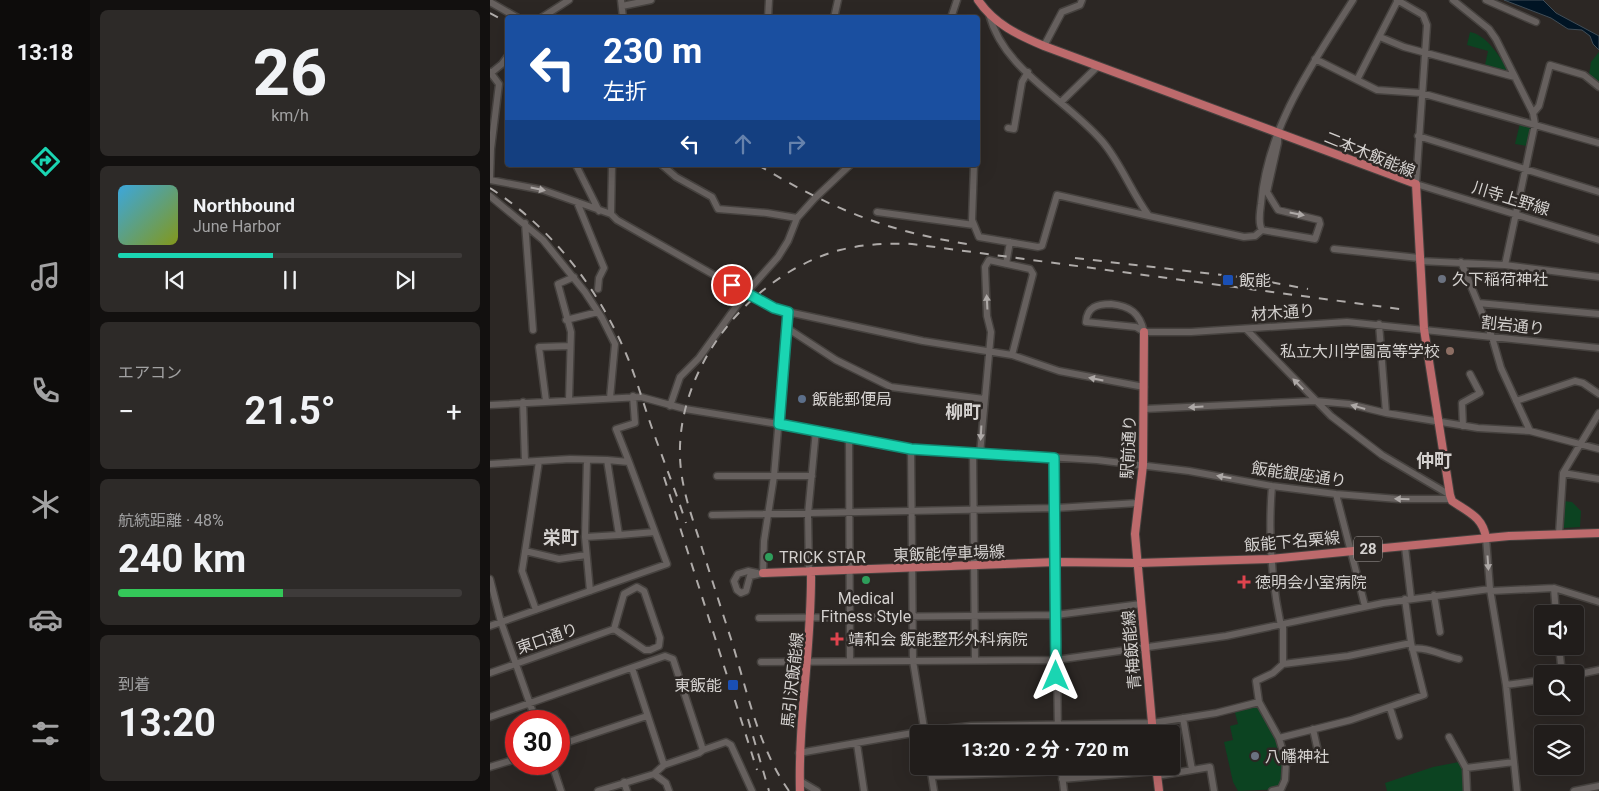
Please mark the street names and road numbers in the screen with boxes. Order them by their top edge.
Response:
street label: 二本木飯能線 [1322,128,1418,181]
street label: 川寺上野線 [1470,178,1552,219]
street label: 材木通り [1250,301,1316,324]
street label: 割岩通り [1480,313,1546,338]
street label: 駅前通り [1117,415,1140,479]
street label: 飯能銀座通り [1250,458,1348,491]
street label: 飯能下名栗線 [1243,528,1341,555]
road number: 28 [1354,536,1382,562]
street label: 東飯能停車場線 [893,542,1005,565]
street label: 青梅飯能線 [1119,609,1144,691]
street label: 東口通り [514,619,581,658]
street label: 馬引沢飯能線 [778,631,807,729]

